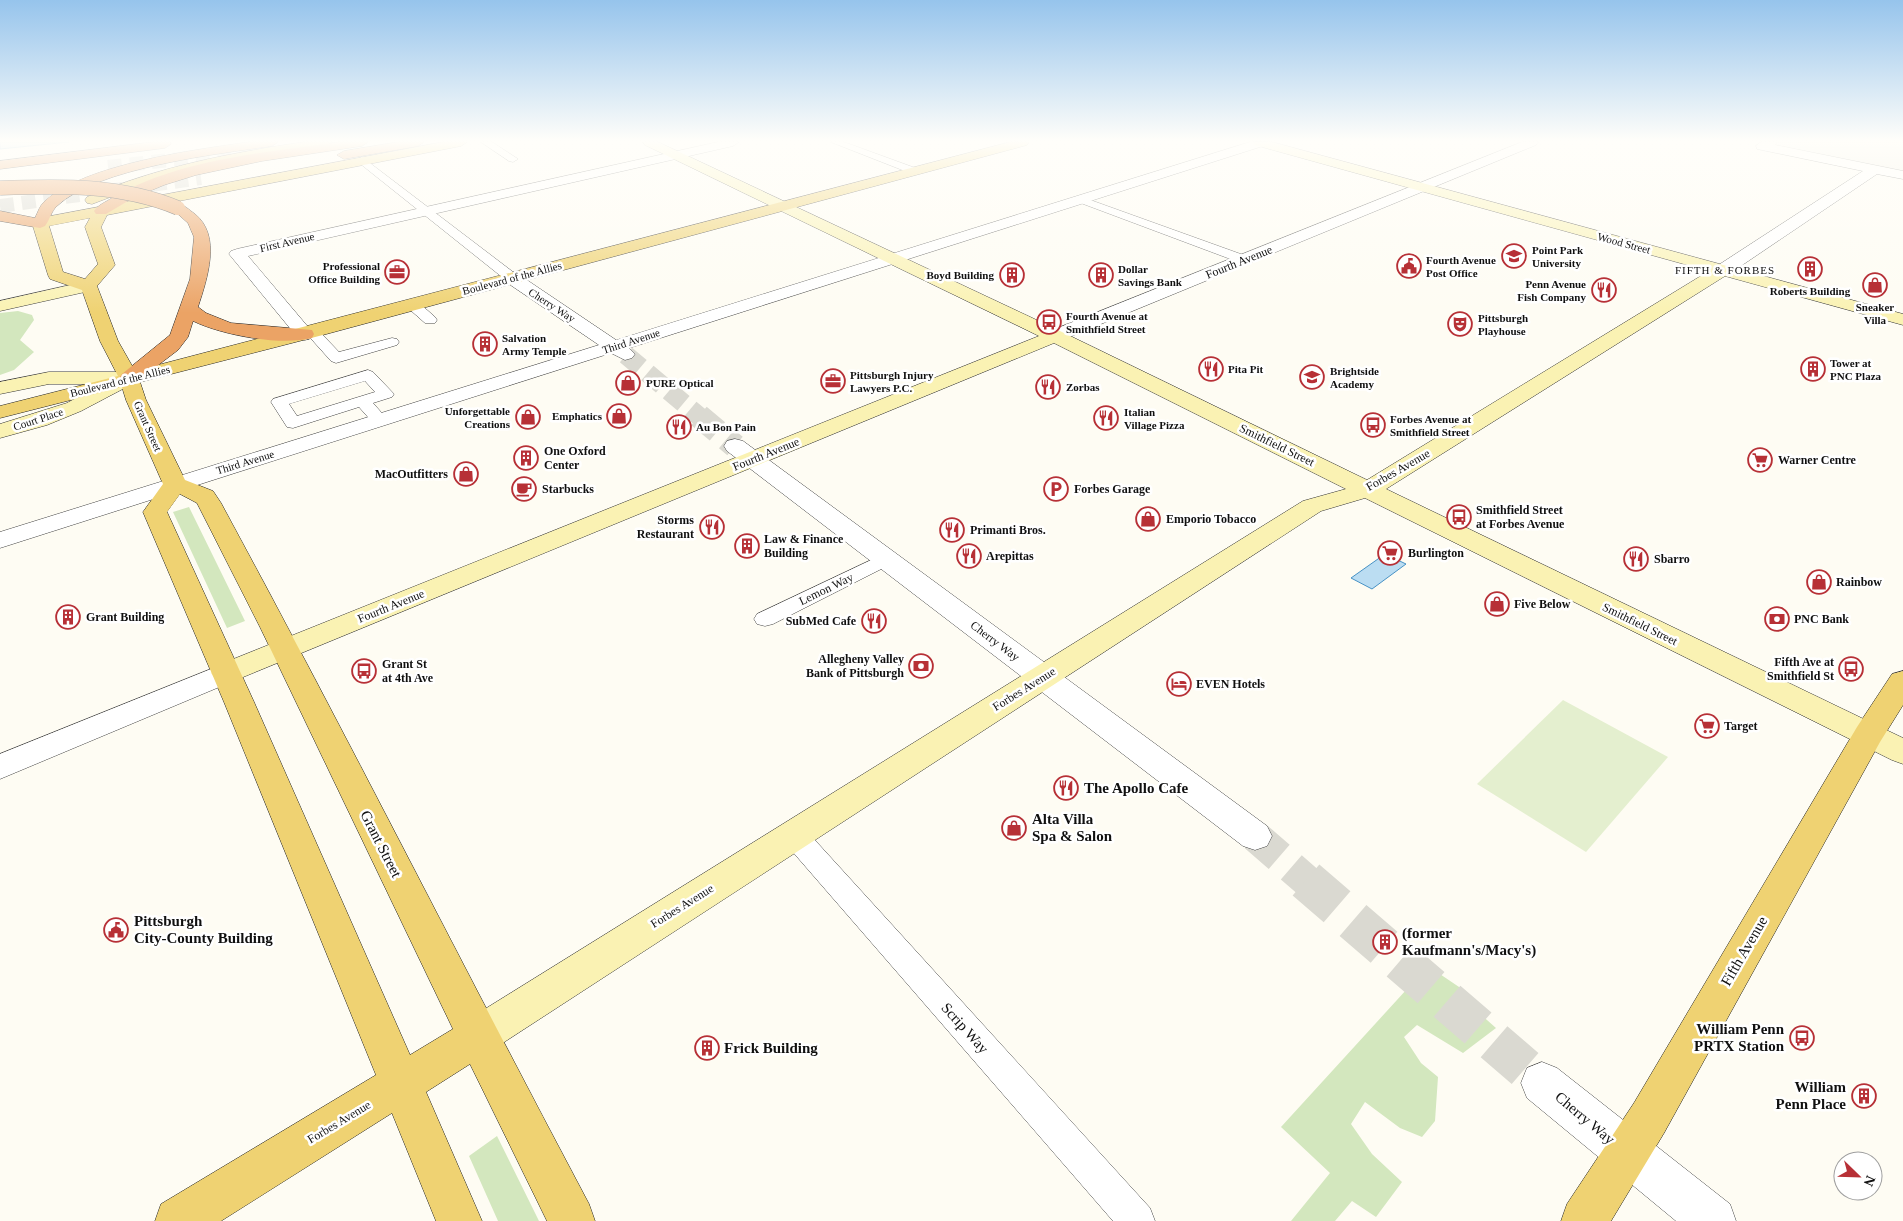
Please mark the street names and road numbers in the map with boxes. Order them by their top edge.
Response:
street label: First Avenue [259,230,316,254]
street label: Wood Street [1596,230,1652,256]
street label: Fourth Avenue [1204,242,1274,282]
street label: Boulevard of the Allies [461,259,563,297]
street label: Cherry Way [527,286,578,325]
street label: Third Avenue [601,326,661,356]
street label: Boulevard of the Allies [69,363,171,399]
street label: Grant Street [132,399,164,453]
street label: Court Place [12,405,65,433]
street label: Smithfield Street [1237,421,1317,469]
street label: Fourth Avenue [731,434,801,474]
street label: Forbes Avenue [1364,446,1432,494]
street label: Third Avenue [215,447,276,477]
street label: Lemon Way [797,570,855,608]
street label: Fourth Avenue [356,586,426,626]
street label: Smithfield Street [1600,600,1680,648]
street label: Cherry Way [968,618,1022,664]
street label: Forbes Avenue [990,664,1058,714]
street label: Grant Street [357,808,405,881]
street label: Forbes Avenue [648,881,716,931]
street label: Fifth Avenue [1718,913,1771,989]
street label: Scrip Way [938,1000,992,1057]
street label: Cherry Way [1552,1089,1618,1148]
street label: Forbes Avenue [305,1098,373,1146]

